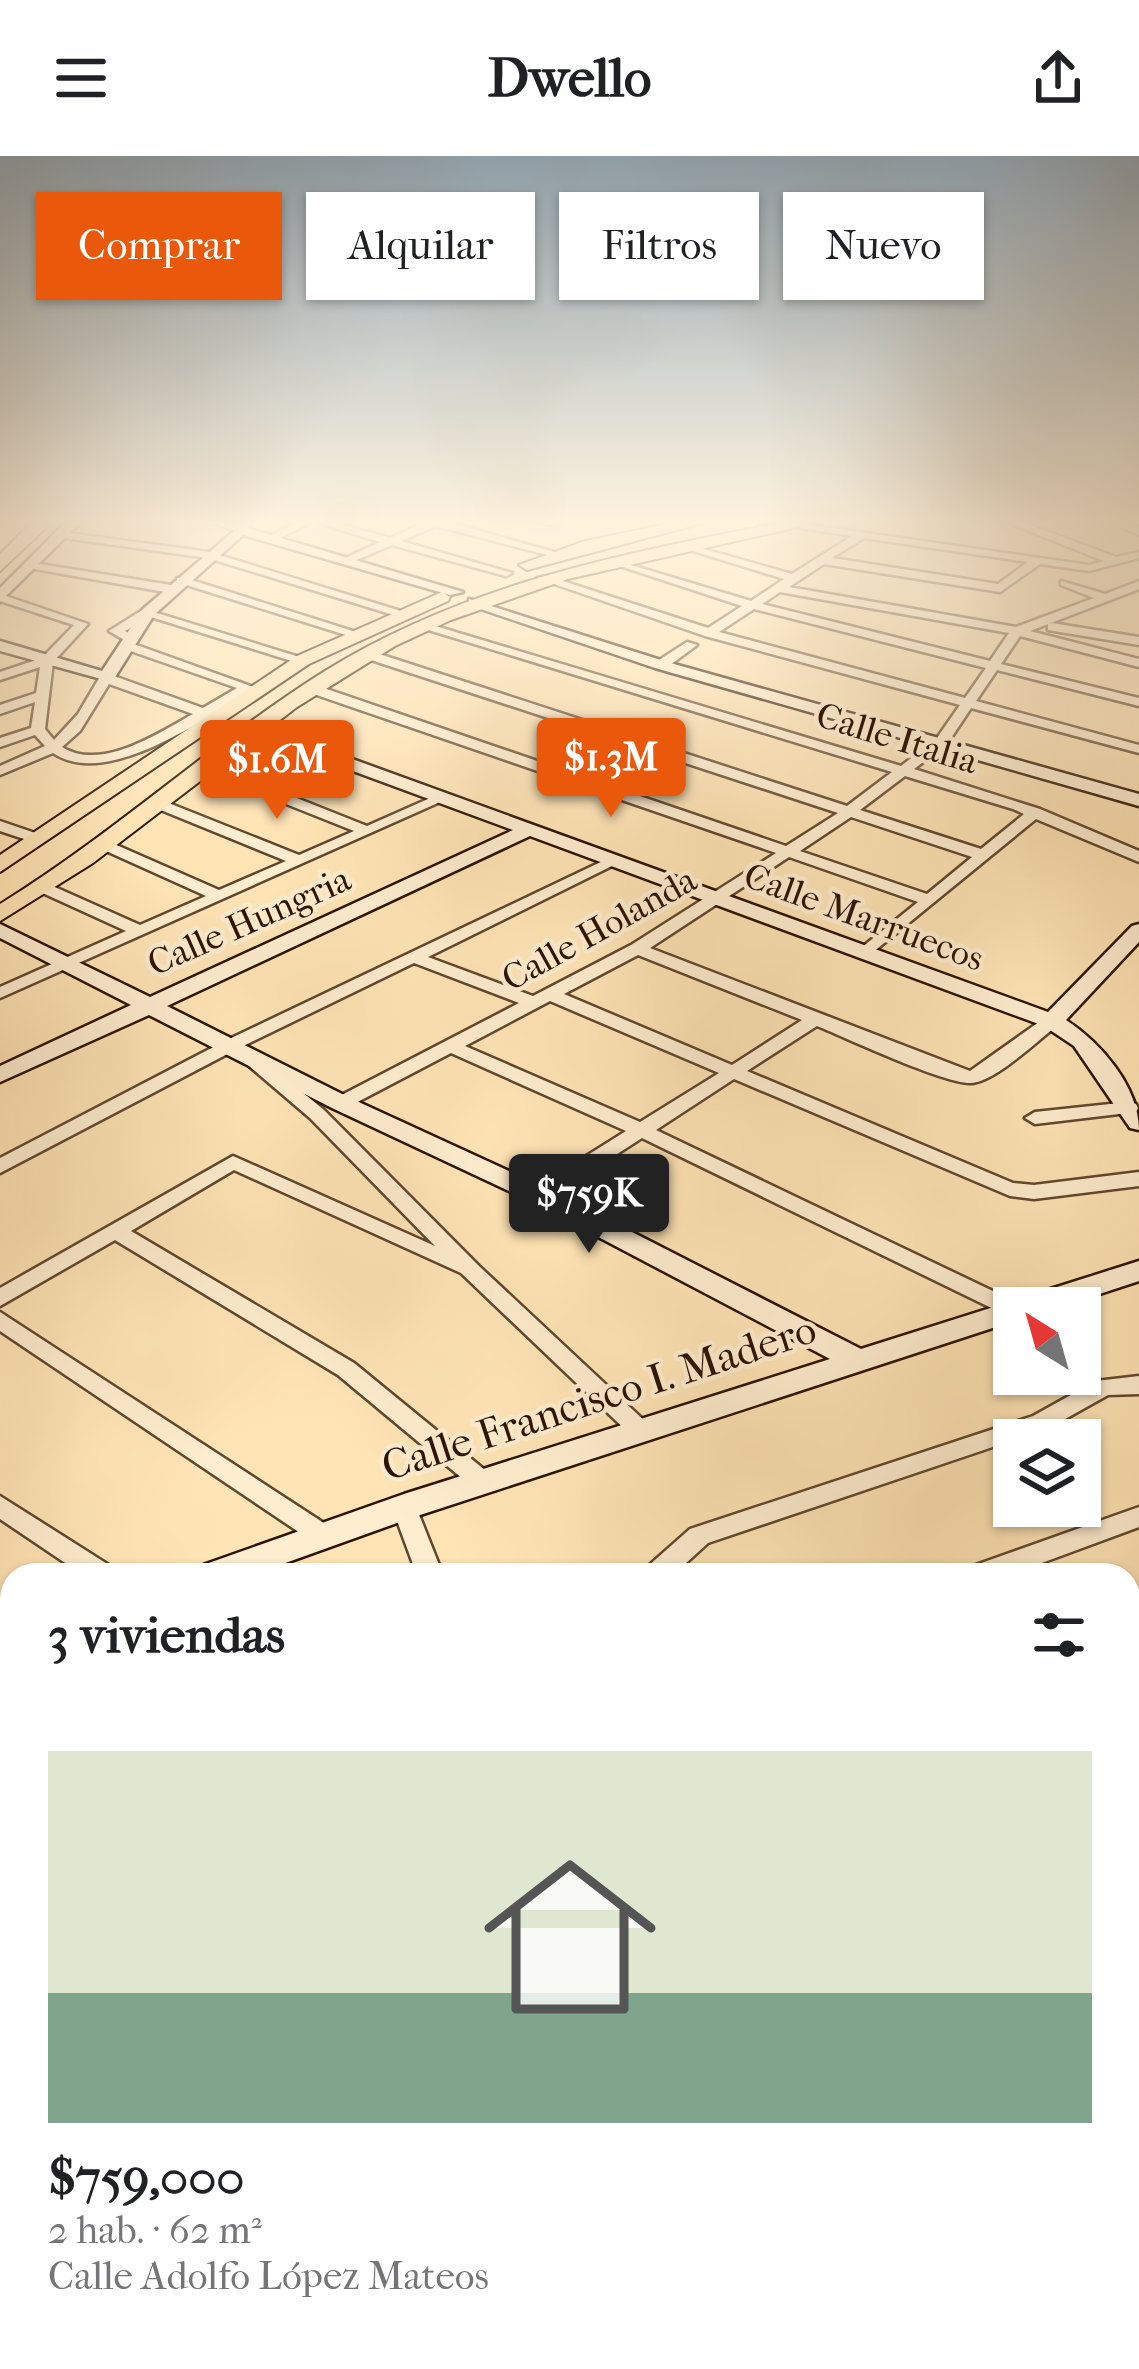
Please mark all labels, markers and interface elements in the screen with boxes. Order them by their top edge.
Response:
icon: menu [48,45,114,111]
icon: share [1025,45,1091,111]
text: Dwello [488,47,651,110]
chip: Comprar [36,192,282,300]
chip: Alquilar [306,192,535,300]
chip: Filtros [559,192,759,300]
chip: Nuevo [783,192,984,300]
street label: Calle Italia [811,694,983,783]
pin: $1.3M [527,718,695,820]
pin: $1.6M [193,720,361,822]
text: $1.3M [564,734,658,780]
text: $1.6M [227,736,327,782]
street label: Calle Marruecos [738,854,990,980]
street label: Calle Hungria [141,857,357,984]
street label: Calle Holanda [495,858,704,1000]
pin: $759K [505,1154,673,1256]
text: $759K [536,1170,642,1216]
north arrow [993,1287,1101,1395]
map controls [993,1287,1101,1527]
street label: Calle Francisco I. Madero [376,1305,822,1491]
button: layers [993,1419,1101,1527]
icon: filters [1026,1602,1092,1668]
text: 3 viviendas [48,1605,285,1665]
icon: home [462,1829,678,2045]
text: $759,000 [48,2147,244,2207]
text: 2 hab. · 62 m² [48,2207,262,2253]
text: Calle Adolfo López Mateos [48,2253,489,2299]

